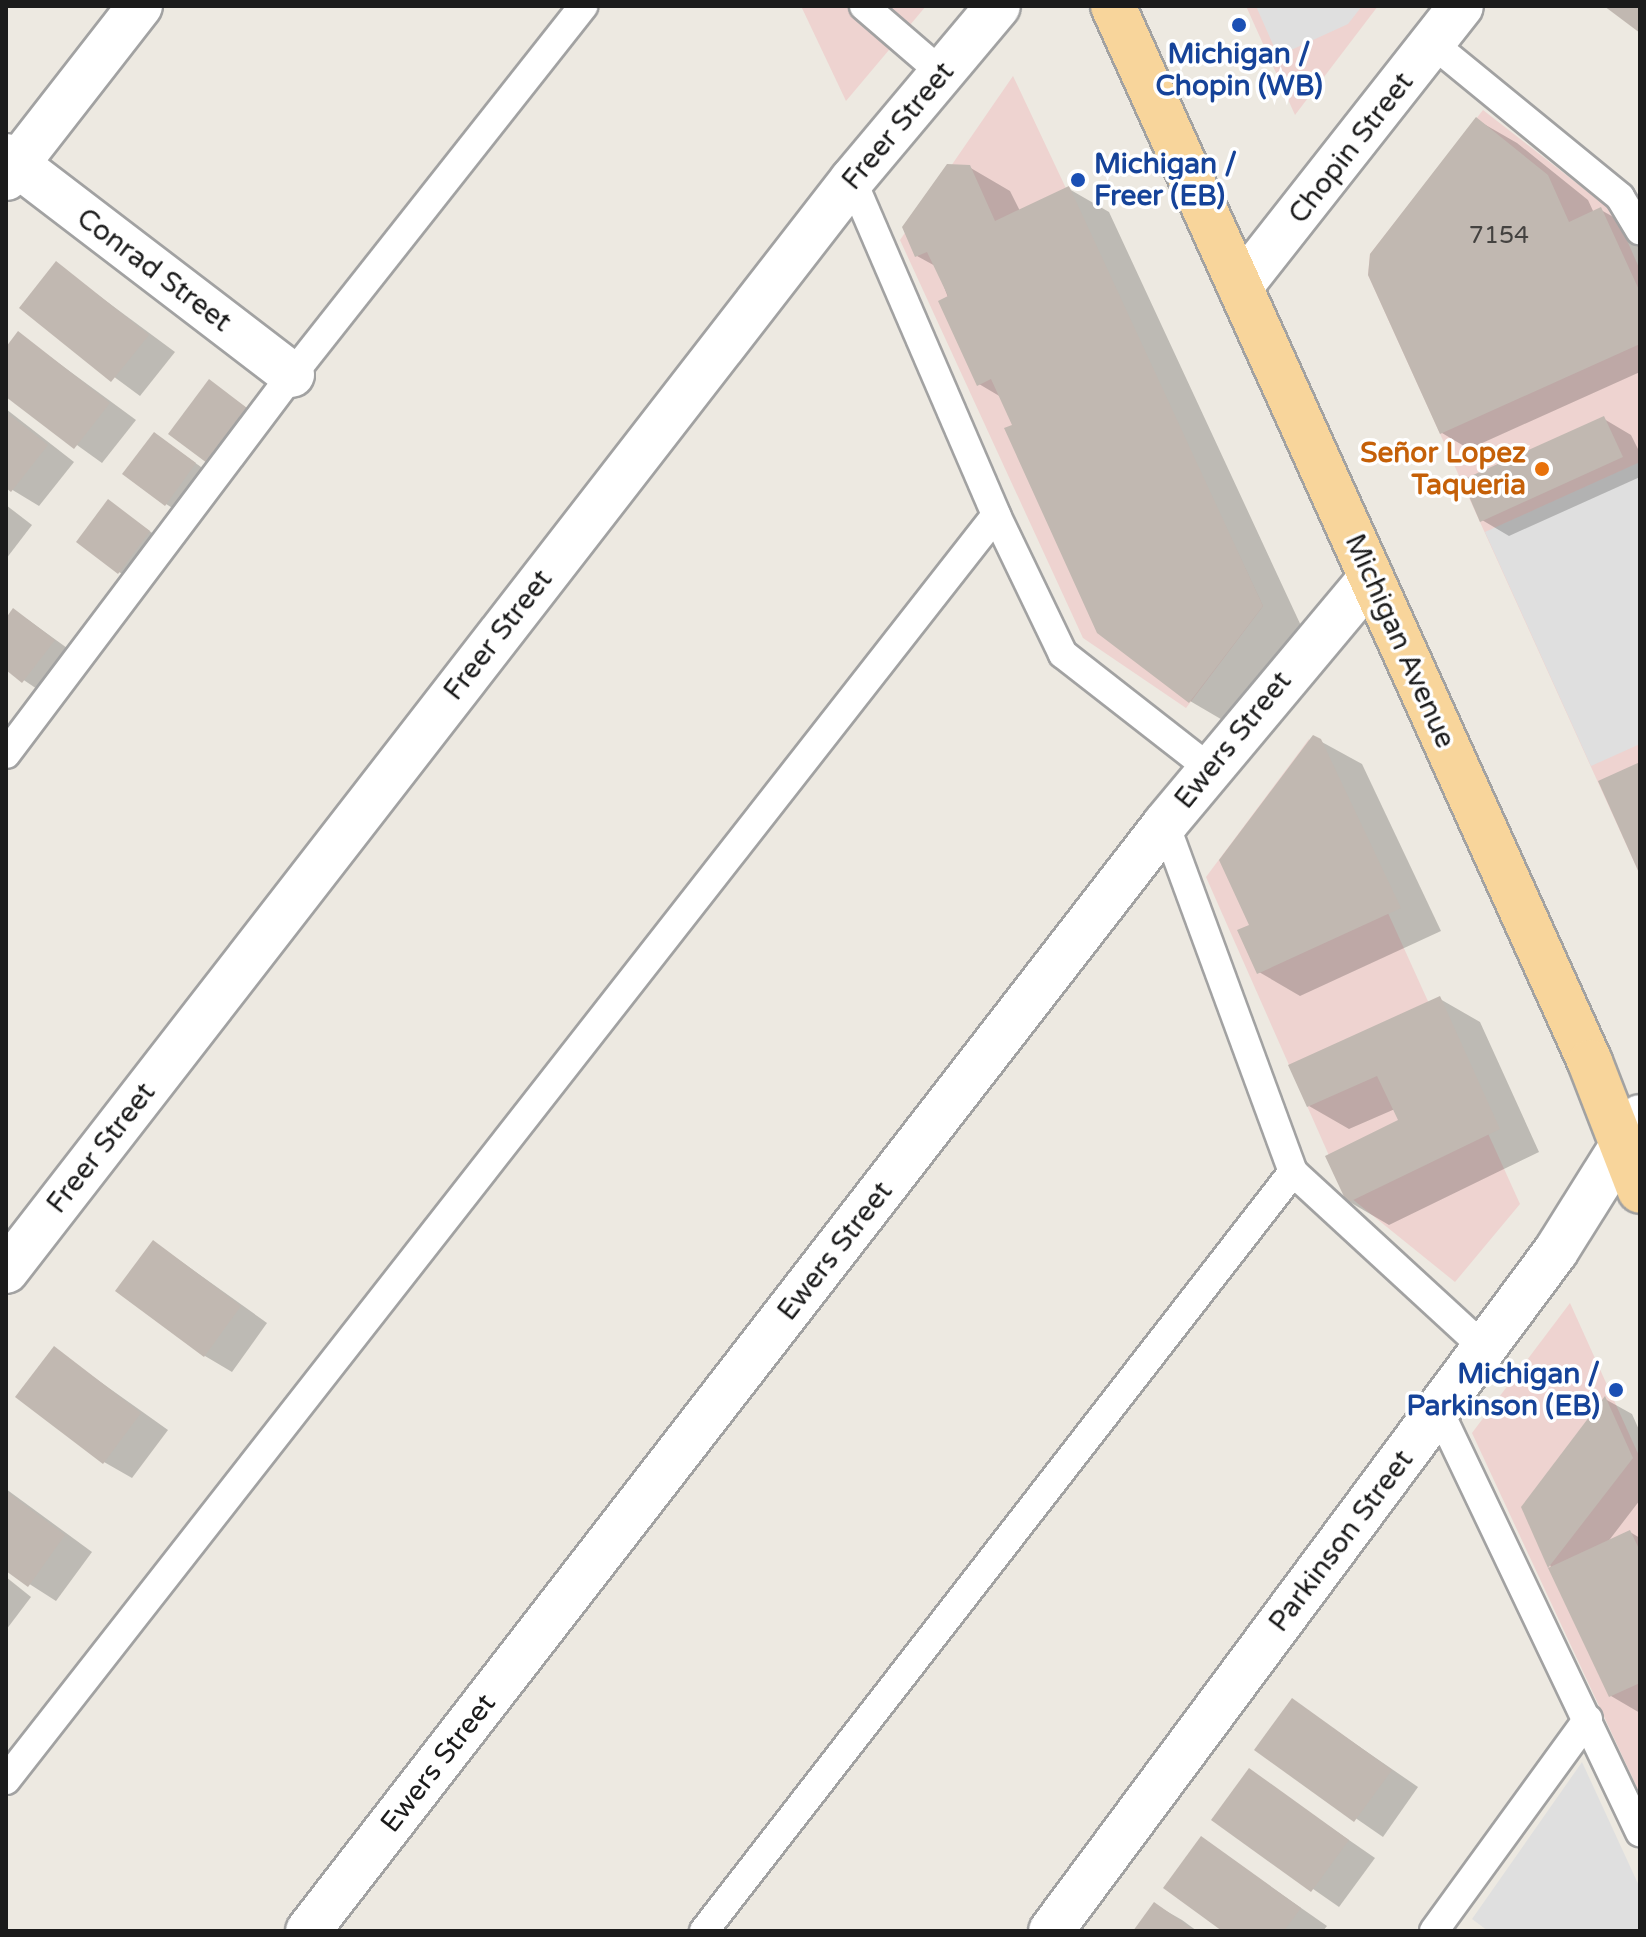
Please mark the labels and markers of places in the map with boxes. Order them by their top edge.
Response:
marker: Michigan / Chopin (WB) [1230,16,1248,34]
place label: Michigan / Chopin (WB) [1155,37,1323,103]
place label: Michigan / Freer (EB) [1094,147,1237,213]
marker: Michigan / Freer (EB) [1069,171,1087,189]
place label: Señor Lopez Taqueria [1360,436,1526,502]
marker: Señor Lopez Taqueria [1533,460,1551,478]
place label: Michigan / Parkinson (EB) [1407,1357,1600,1423]
marker: Michigan / Parkinson (EB) [1607,1381,1625,1399]

